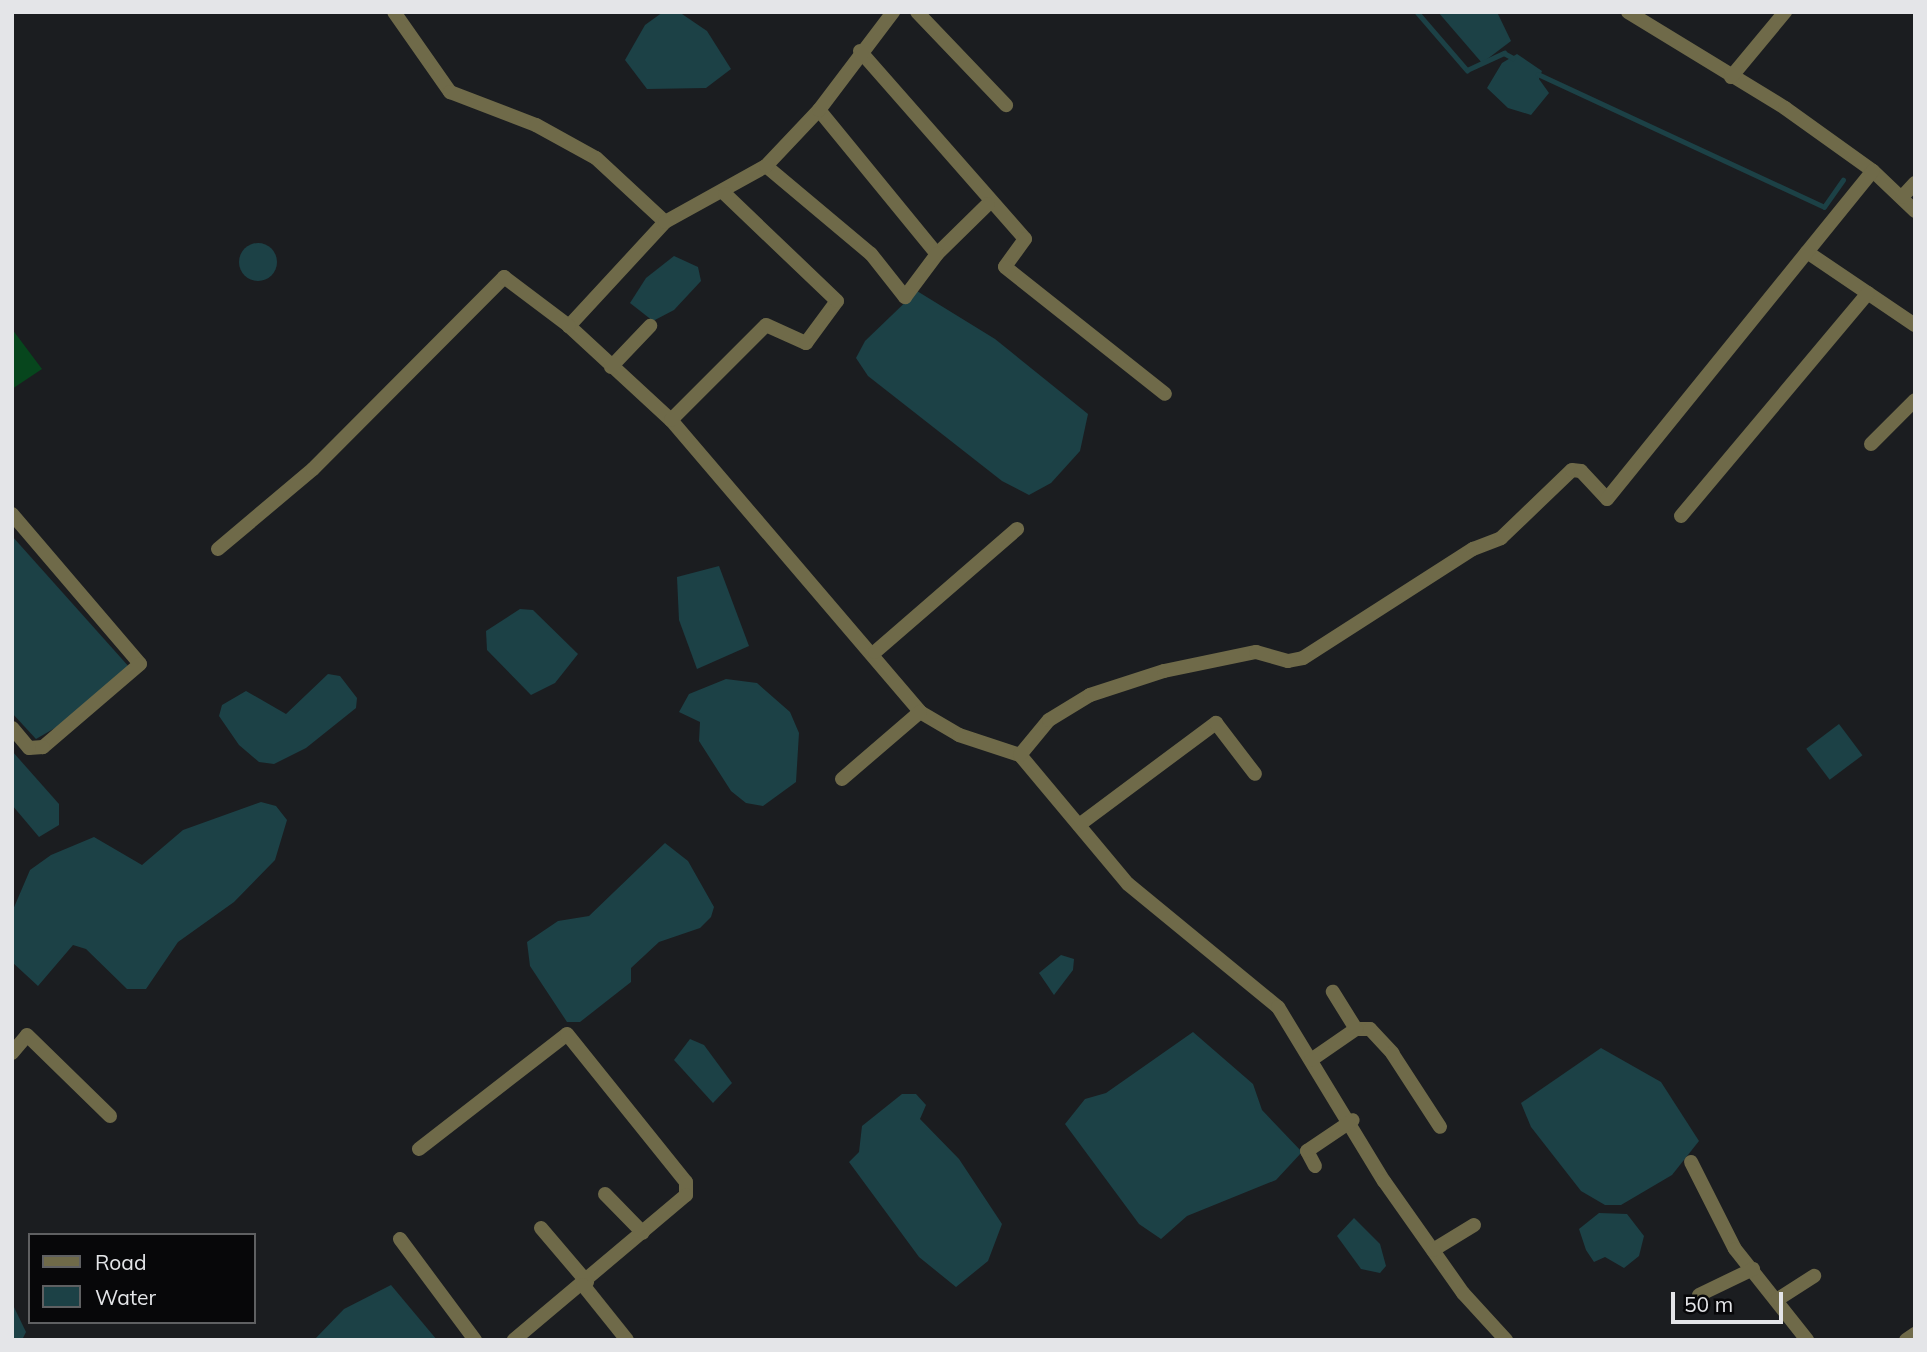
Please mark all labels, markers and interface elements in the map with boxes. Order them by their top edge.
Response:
legend [28,1233,256,1324]
text: Road [95,1249,146,1275]
scale bar [1675,1278,1787,1322]
text: Water [95,1284,156,1310]
text: 50 m [1684,1291,1733,1317]

